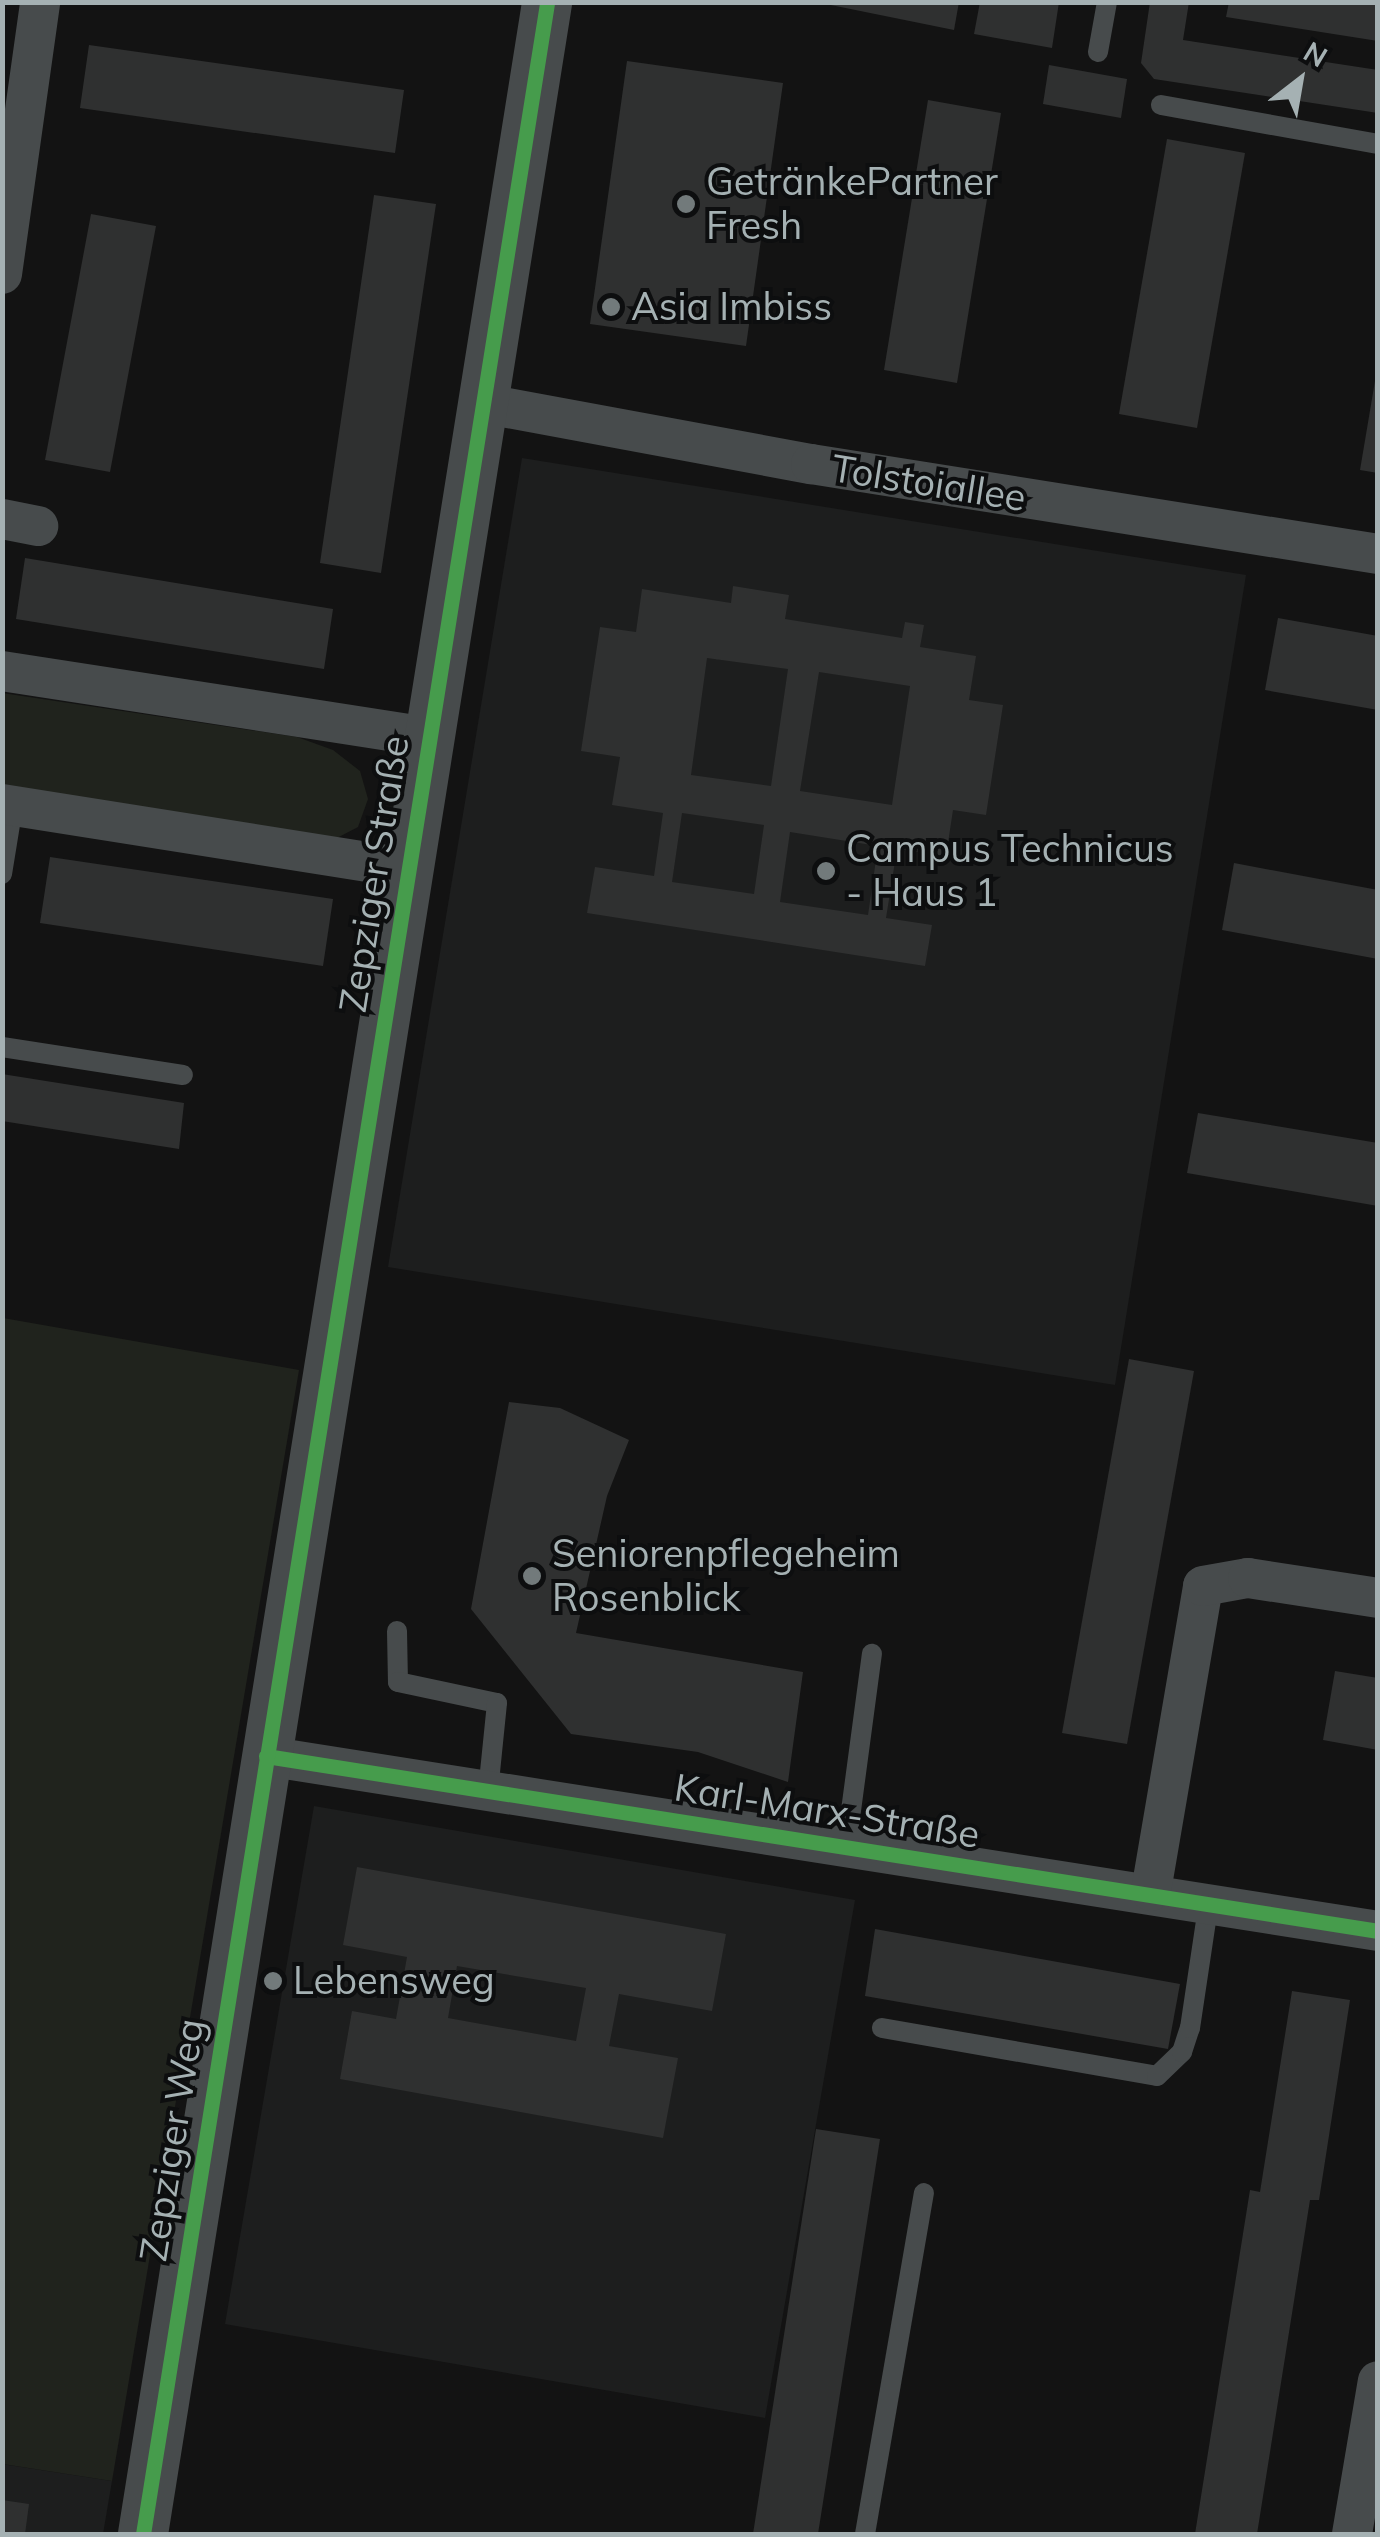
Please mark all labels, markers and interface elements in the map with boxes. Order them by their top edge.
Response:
north arrow [1250,30,1350,130]
text: N [1298,33,1334,74]
place label: GetränkePartner Fresh [706,159,998,248]
marker: GetränkePartner Fresh [675,193,697,215]
place label: Asia Imbiss [631,284,832,330]
marker: Asia Imbiss [600,296,622,318]
street label: Tolstoiallee [829,445,1029,521]
street label: Zepziger Straße [330,732,418,1016]
place label: Campus Technicus - Haus 1 [846,826,1174,916]
marker: Campus Technicus - Haus 1 [815,860,837,882]
place label: Seniorenpflegeheim Rosenblick [552,1531,900,1620]
marker: Seniorenpflegeheim Rosenblick [521,1565,543,1587]
street label: Karl-Marx-Straße [671,1764,983,1858]
place label: Lebensweg [293,1958,495,2004]
marker: Lebensweg [262,1970,284,1992]
street label: Zepziger Weg [130,2015,214,2265]

